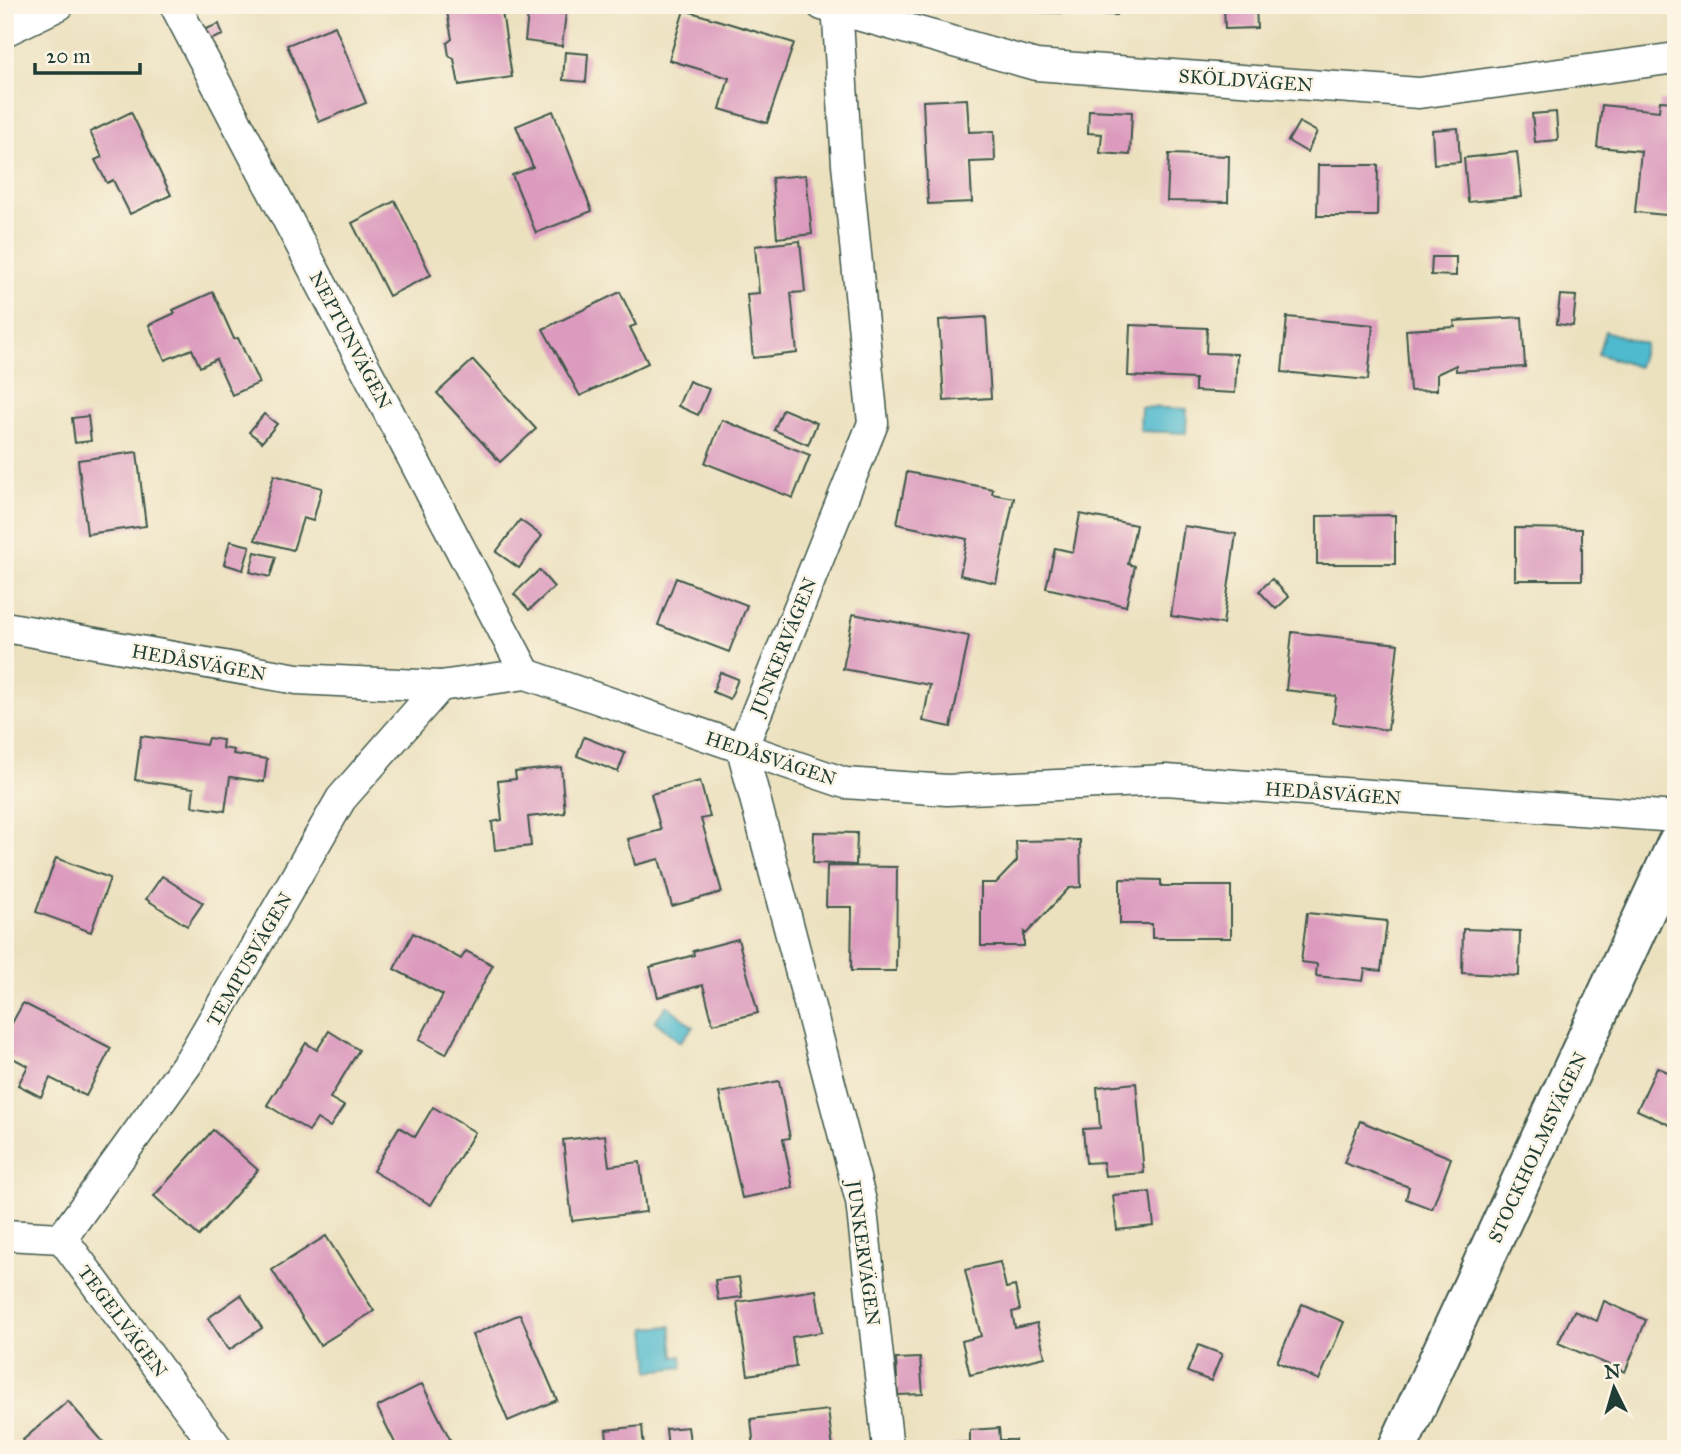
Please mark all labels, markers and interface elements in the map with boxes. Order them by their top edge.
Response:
scale bar [35,32,140,76]
text: 20 m [46,43,91,69]
street label: SKÖLDVÄGEN [1178,64,1314,97]
street label: NEPTUNVÄGEN [305,267,397,413]
street label: JUNKERVÄGEN [745,574,822,720]
street label: HEDÅSVÄGEN [130,639,268,686]
street label: HEDÅSVÄGEN [702,726,839,790]
street label: HEDÅSVÄGEN [1264,777,1402,810]
street label: TEMPUSVÄGEN [202,888,297,1030]
street label: STOCKHOLMSVÄGEN [1483,1048,1592,1246]
street label: JUNKERVÄGEN [841,1177,885,1327]
street label: TEGELVÄGEN [73,1261,172,1382]
north arrow [1580,1352,1650,1422]
text: N [1604,1359,1622,1384]

